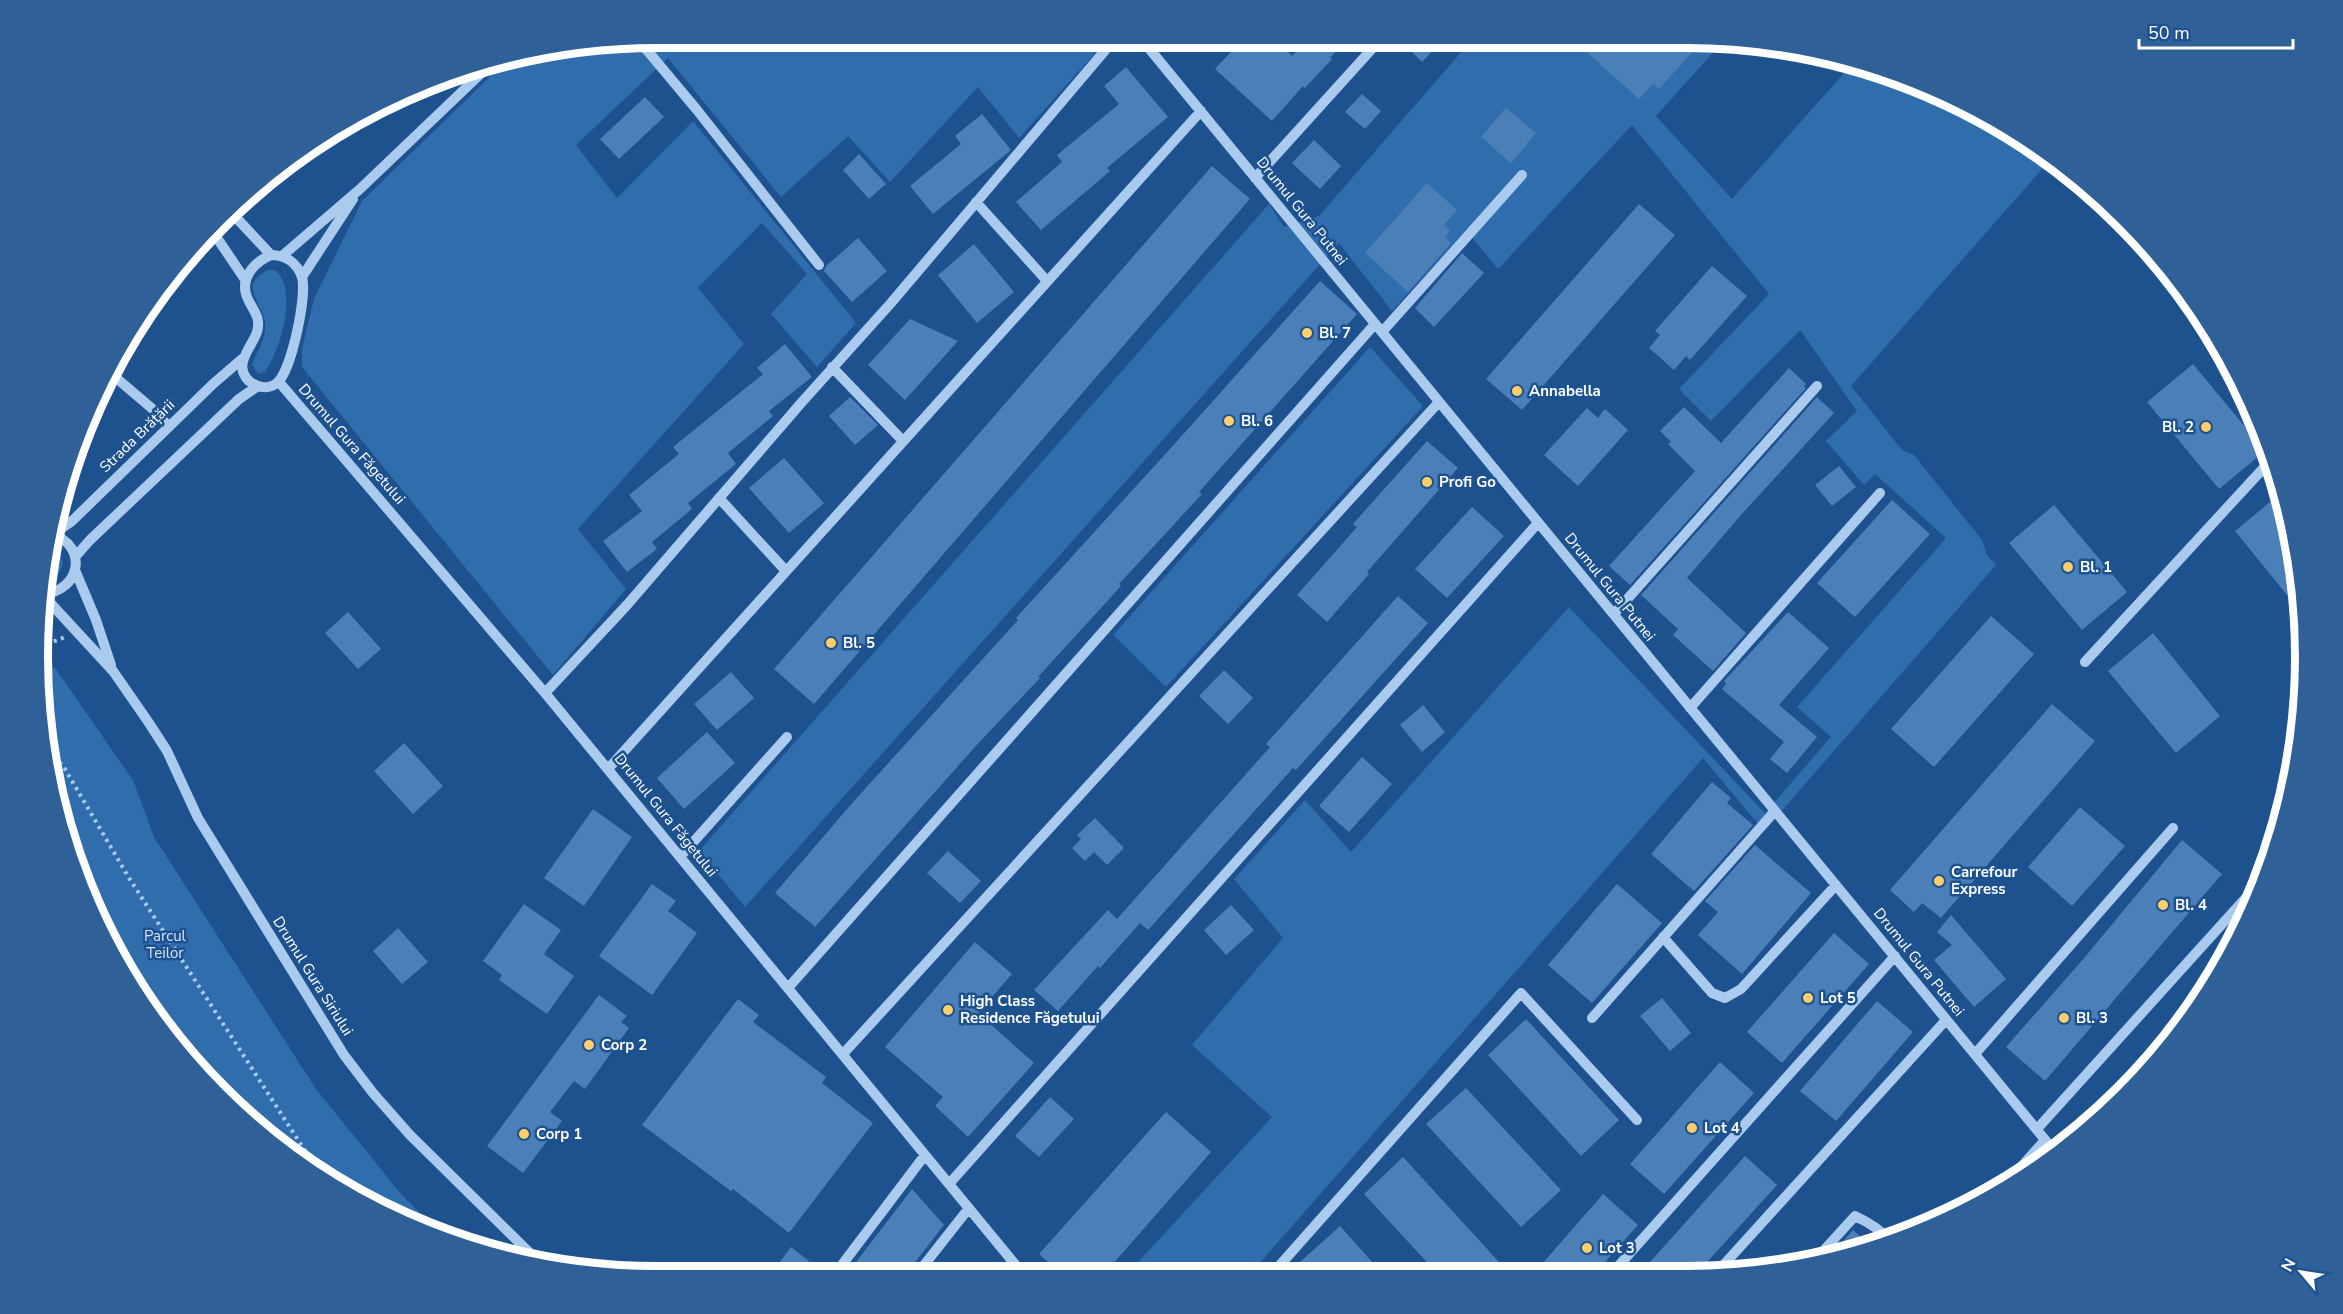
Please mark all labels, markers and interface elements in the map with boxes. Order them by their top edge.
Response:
scale bar [2139,12,2294,50]
text: 50 m [2148,21,2190,45]
street label: Drumul Gura Putnei [1252,153,1352,269]
place label: Bl. 7 [1319,323,1351,343]
marker: Bl. 7 [1300,326,1314,340]
street label: Drumul Gura Făgetului [294,380,410,508]
place label: Annabella [1529,381,1601,401]
marker: Annabella [1510,384,1524,398]
street label: Strada Brățării [95,395,179,477]
place label: Bl. 6 [1241,411,1273,431]
marker: Bl. 6 [1222,414,1236,428]
place label: Bl. 2 [2162,417,2194,437]
marker: Bl. 2 [2199,420,2213,434]
place label: Profi Go [1439,472,1496,492]
marker: Profi Go [1420,475,1434,489]
street label: Drumul Gura Putnei [1560,529,1660,645]
place label: Bl. 1 [2080,557,2112,577]
marker: Bl. 1 [2061,560,2075,574]
place label: Bl. 5 [843,633,875,653]
marker: Bl. 5 [824,636,838,650]
street label: Drumul Gura Făgetului [610,749,722,881]
place label: Carrefour Express [1951,862,2017,899]
marker: Carrefour Express [1932,874,1946,888]
place label: Bl. 4 [2175,895,2207,915]
marker: Bl. 4 [2156,898,2170,912]
street label: Drumul Gura Putnei [1869,904,1969,1020]
street label: Drumul Gura Siriului [268,913,358,1039]
park label: Parcul Teilor [144,926,187,963]
place label: Lot 5 [1820,988,1856,1008]
place label: High Class Residence Făgetului [960,991,1100,1028]
marker: Lot 5 [1801,991,1815,1005]
marker: High Class Residence Făgetului [941,1003,955,1017]
place label: Bl. 3 [2076,1008,2108,1028]
marker: Bl. 3 [2057,1011,2071,1025]
place label: Corp 2 [601,1035,647,1055]
marker: Corp 2 [582,1038,596,1052]
place label: Lot 4 [1704,1118,1740,1138]
marker: Lot 4 [1685,1121,1699,1135]
place label: Corp 1 [536,1124,582,1144]
marker: Corp 1 [517,1127,531,1141]
place label: Lot 3 [1599,1238,1635,1258]
marker: Lot 3 [1580,1241,1594,1255]
north arrow [2271,1242,2331,1302]
text: N [2276,1255,2301,1276]

